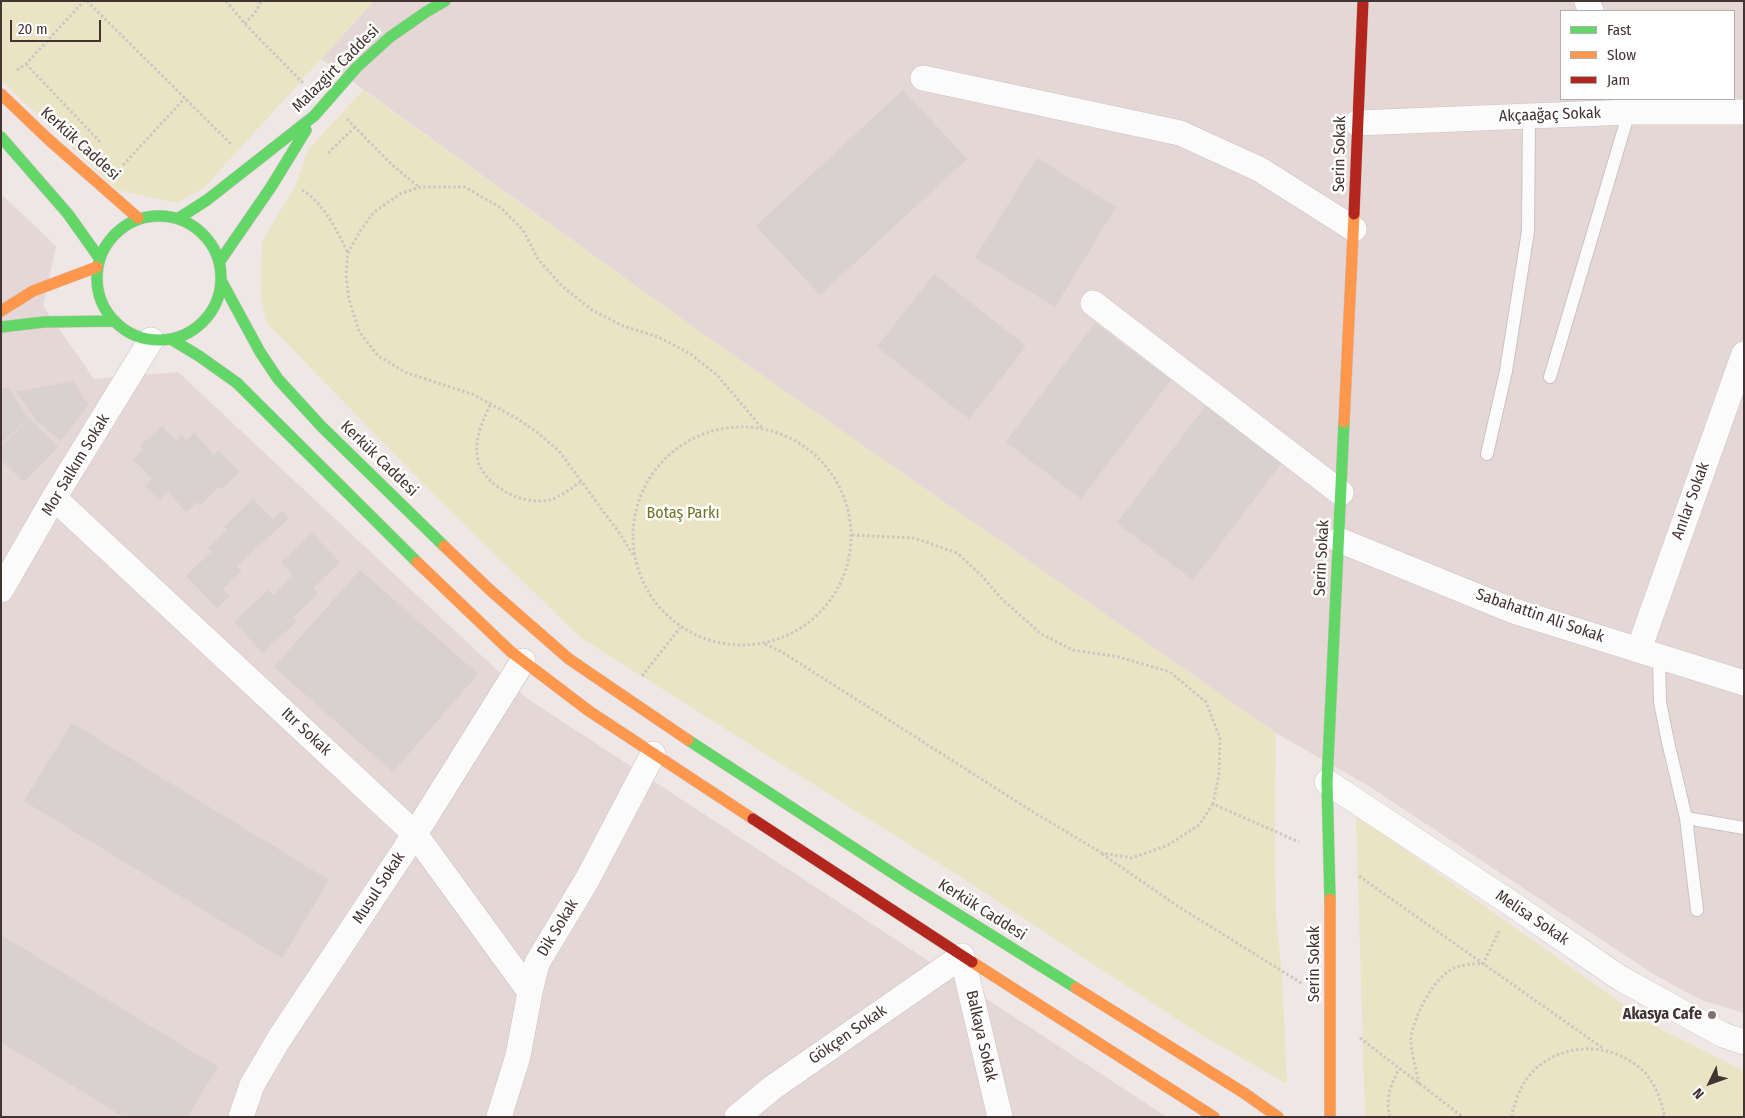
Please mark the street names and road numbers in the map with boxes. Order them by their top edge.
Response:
street label: Malazgirt Caddesi [289,22,383,116]
street label: Kerkük Caddesi [36,103,124,185]
street label: Akçaağaç Sokak [1499,104,1601,126]
street label: Serin Sokak [1330,116,1350,192]
street label: Mor Salkım Sokak [38,411,114,519]
street label: Kerkük Caddesi [336,417,422,501]
street label: Anılar Sokak [1668,460,1714,542]
street label: Serin Sokak [1310,519,1334,597]
street label: Sabahattin Ali Sokak [1473,585,1607,647]
street label: Itır Sokak [277,704,335,760]
street label: Musul Sokak [349,848,409,928]
street label: Kerkük Caddesi [934,875,1030,945]
street label: Melisa Sokak [1492,886,1572,950]
street label: Dik Sokak [533,896,583,960]
street label: Serin Sokak [1305,926,1325,1002]
street label: Balkaya Sokak [961,989,1001,1083]
street label: Gökçen Sokak [805,1001,891,1069]

